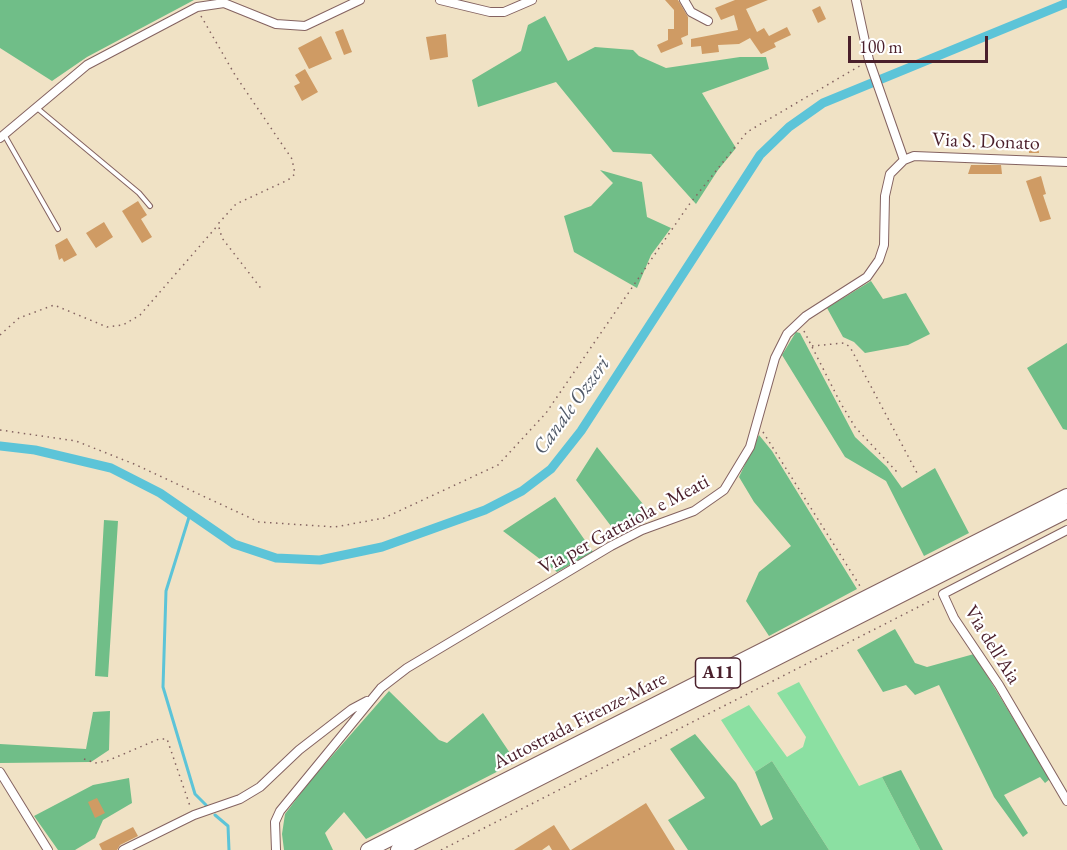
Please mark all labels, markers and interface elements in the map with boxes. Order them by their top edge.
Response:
scale bar [851,24,990,62]
text: 100 m [859,35,903,58]
street label: Via S. Donato [932,128,1040,156]
water label: Canale Ozzeri [528,352,616,460]
street label: Via per Gattaiola e Meati [535,470,713,580]
street label: Via dell'Aia [958,601,1026,689]
road number: A11 [696,658,740,688]
street label: Autostrada Firenze-Mare [489,667,671,775]

